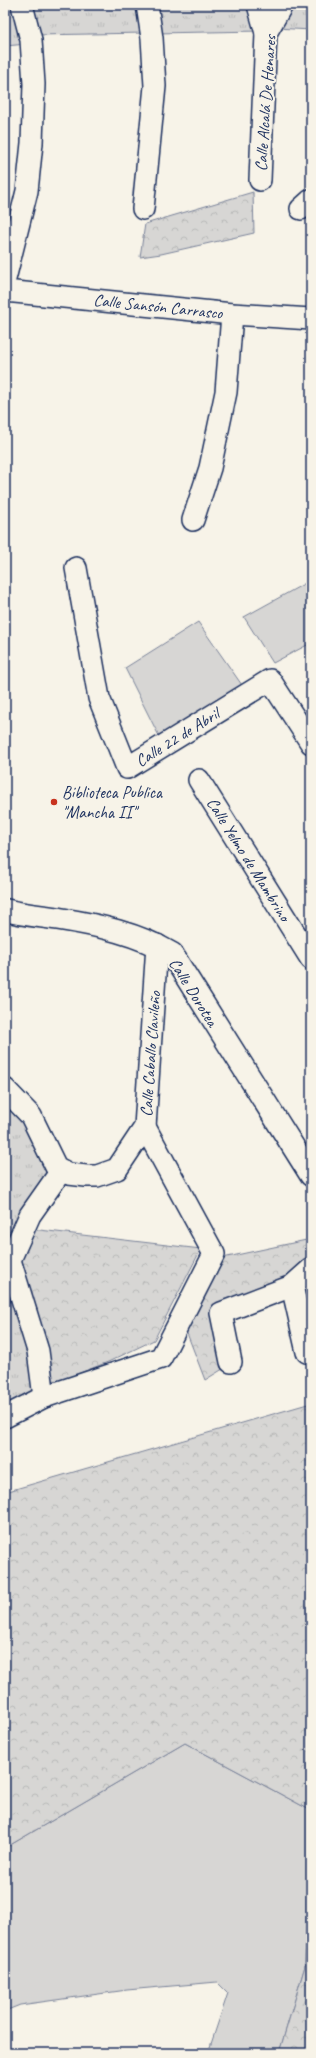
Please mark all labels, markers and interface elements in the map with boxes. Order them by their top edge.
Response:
street label: Calle Alcalá De Henares [250,32,281,172]
street label: Calle Sansón Carrasco [92,289,224,324]
street label: Calle 22 de Abril [132,702,226,771]
place label: Biblioteca Publica "Mancha II" [62,782,163,823]
street label: Calle Yelmo de Mambrino [202,793,296,927]
marker: Biblioteca Publica "Mancha II" [49,797,59,807]
street label: Calle Dorotea [164,954,224,1032]
street label: Calle Caballo Clavileño [136,990,165,1117]

